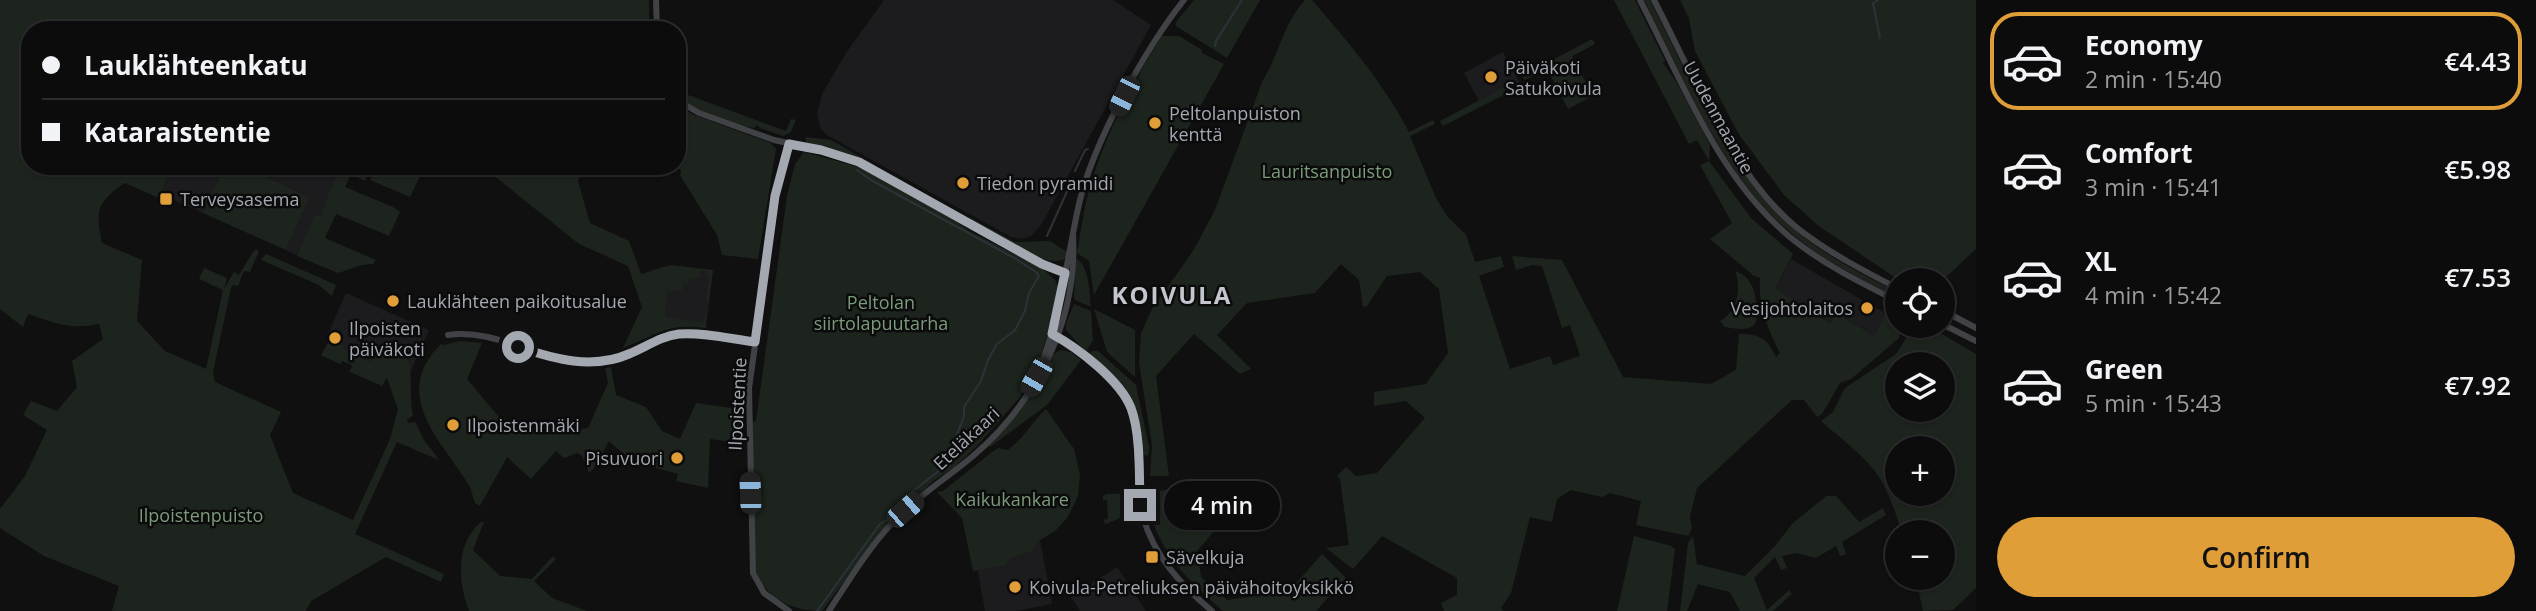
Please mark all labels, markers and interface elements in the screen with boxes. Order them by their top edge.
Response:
text: Economy [2085,27,2203,63]
icon: car [2001,30,2064,93]
text: €4.43 [2444,43,2511,79]
text: Lauklähteenkatu [84,47,308,83]
place label: Päiväkoti Satukoivula [1505,55,1602,100]
street label: Uudenmaantie [1678,56,1760,178]
text: 2 min · 15:40 [2085,63,2222,95]
marker: Päiväkoti Satukoivula [1483,69,1499,85]
car [1106,73,1143,119]
place label: Peltolanpuiston kenttä [1169,101,1301,146]
text: Kataraistentie [84,114,271,150]
marker: Peltolanpuiston kenttä [1147,115,1163,131]
text: Comfort [2085,135,2192,171]
icon: car [2001,138,2064,201]
text: €5.98 [2444,151,2511,187]
park label: Lauritsanpuisto [1262,159,1392,183]
place label: Tiedon pyramidi [977,171,1113,195]
text: 3 min · 15:41 [2085,171,2222,203]
marker: Tiedon pyramidi [955,175,971,191]
place label: Terveysasema [180,187,299,211]
marker: Terveysasema [158,191,174,207]
text: XL [2085,243,2117,279]
icon: car [2001,246,2064,309]
text: €7.53 [2444,259,2511,295]
map controls [1885,268,1955,590]
button: locate [1885,268,1955,338]
district label: KOIVULA [1112,278,1232,311]
text: 4 min · 15:42 [2085,279,2222,311]
place label: Lauklähteen paikoitusalue [407,289,627,313]
park label: Peltolan siirtolapuutarha [814,290,948,335]
marker: Lauklähteen paikoitusalue [385,293,401,309]
place label: Vesijohtolaitos [1730,296,1853,320]
marker: Vesijohtolaitos [1859,300,1875,316]
place label: Ilpoisten päiväkoti [349,316,425,361]
marker: Ilpoisten päiväkoti [327,330,343,346]
route start [502,331,534,363]
text: Green [2085,351,2163,387]
button: layers [1885,352,1955,422]
car [1017,354,1056,400]
icon: car [2001,354,2064,417]
street label: Ilpoistentie [723,357,751,451]
text: €7.92 [2444,367,2511,403]
text: 5 min · 15:43 [2085,387,2222,419]
street label: Eteläkaari [928,401,1004,475]
place label: Ilpoistenmäki [467,413,580,437]
marker: Ilpoistenmäki [445,417,461,433]
button: + [1885,436,1955,506]
place label: Pisuvuori [585,446,663,470]
marker: Pisuvuori [669,450,685,466]
car [739,472,762,514]
callout: 4 min [1164,480,1280,530]
park label: Kaikukankare [955,487,1069,511]
car [883,488,928,532]
route end [1124,489,1156,521]
text: 4 min [1191,489,1253,521]
park label: Ilpoistenpuisto [139,503,263,527]
button: Confirm [1997,517,2515,597]
button: − [1885,520,1955,590]
place label: Sävelkuja [1166,545,1245,569]
marker: Sävelkuja [1144,549,1160,565]
place label: Koivula-Petreliuksen päivähoitoyksikkö [1029,575,1354,599]
marker: Koivula-Petreliuksen päivähoitoyksikkö [1007,579,1023,595]

